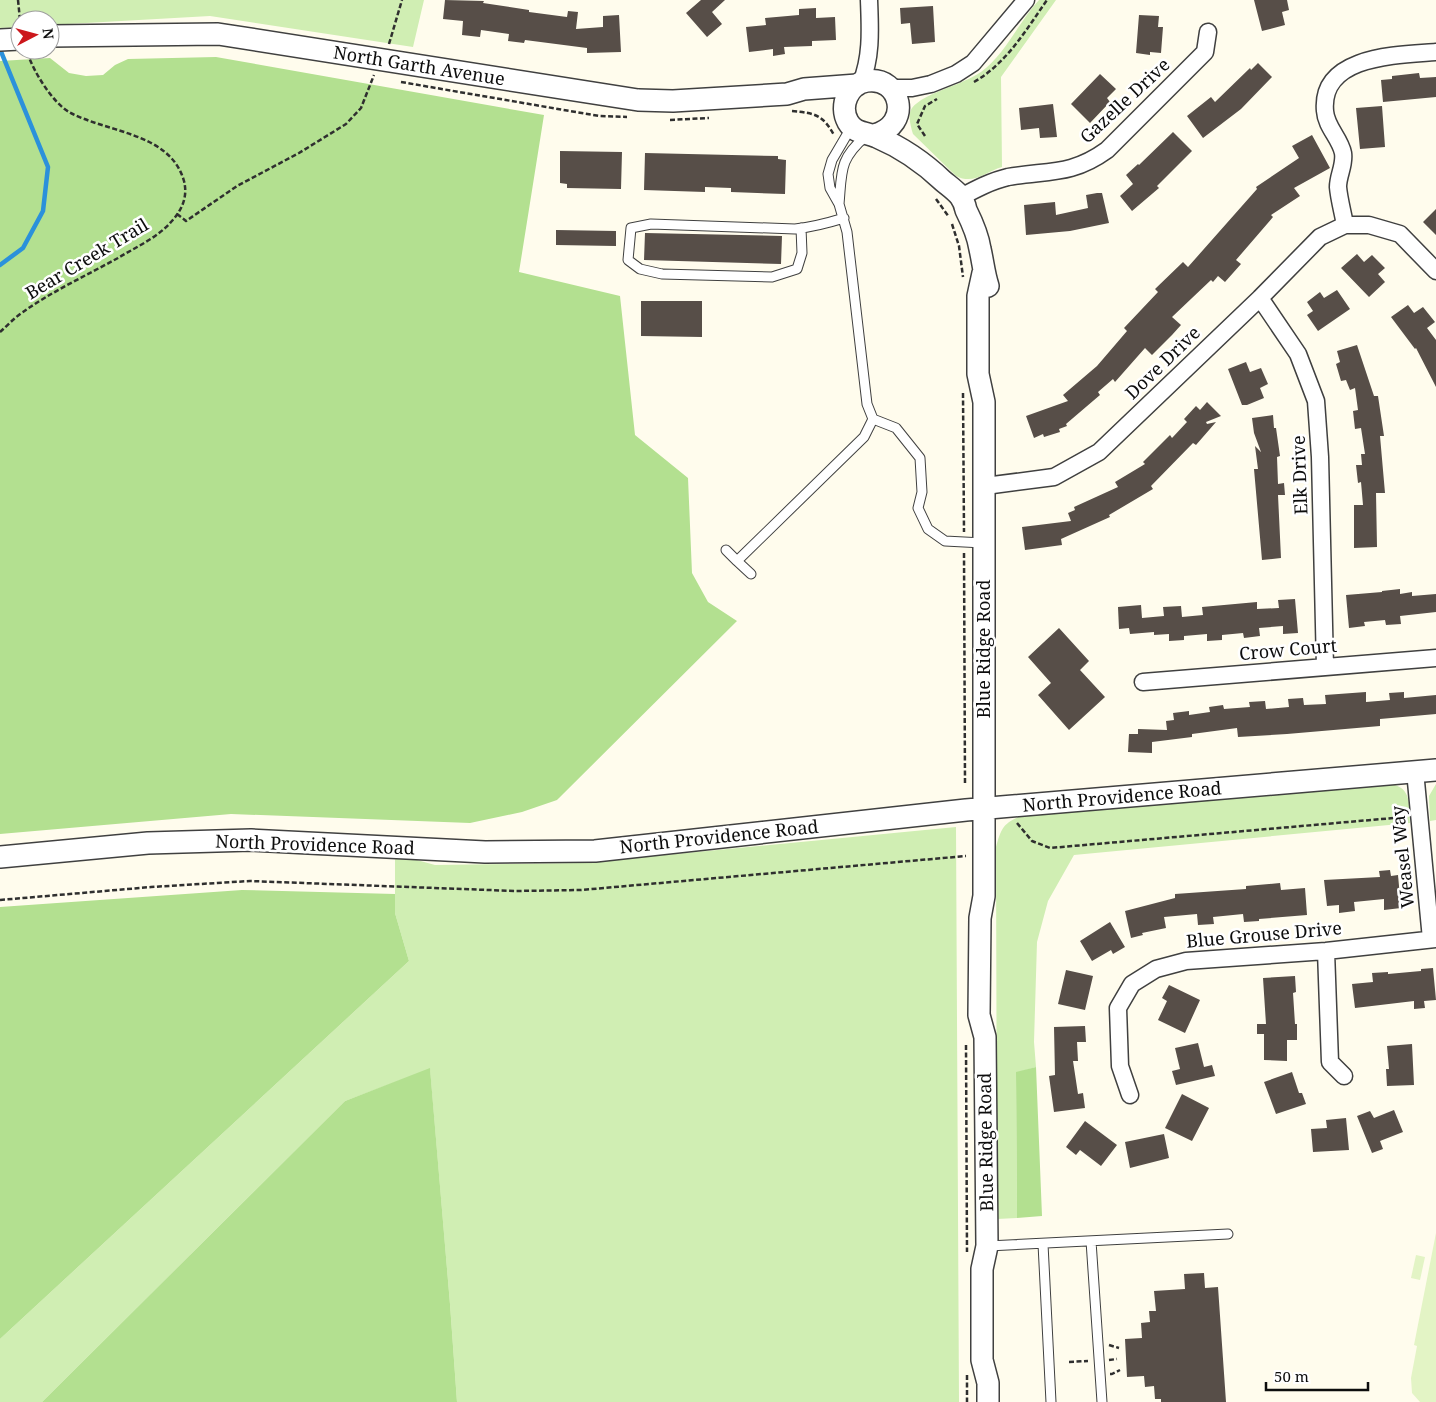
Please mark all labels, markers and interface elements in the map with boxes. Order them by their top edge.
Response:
north arrow [10,10,60,60]
text: N [38,27,58,40]
street label: North Garth Avenue [332,40,507,90]
street label: Gazelle Drive [1074,52,1174,148]
street label: Bear Creek Trail [21,212,153,304]
street label: Dove Drive [1120,320,1205,404]
street label: Elk Drive [1286,435,1312,515]
street label: Blue Ridge Road [971,579,995,719]
street label: Crow Court [1238,633,1338,665]
street label: North Providence Road [1021,775,1222,817]
street label: Weasel Way [1385,804,1419,910]
street label: North Providence Road [618,814,820,858]
street label: North Providence Road [215,829,415,859]
street label: Blue Grouse Drive [1185,915,1343,953]
street label: Blue Ridge Road [972,1072,998,1212]
scale bar [1266,1360,1368,1392]
text: 50 m [1274,1366,1309,1386]

